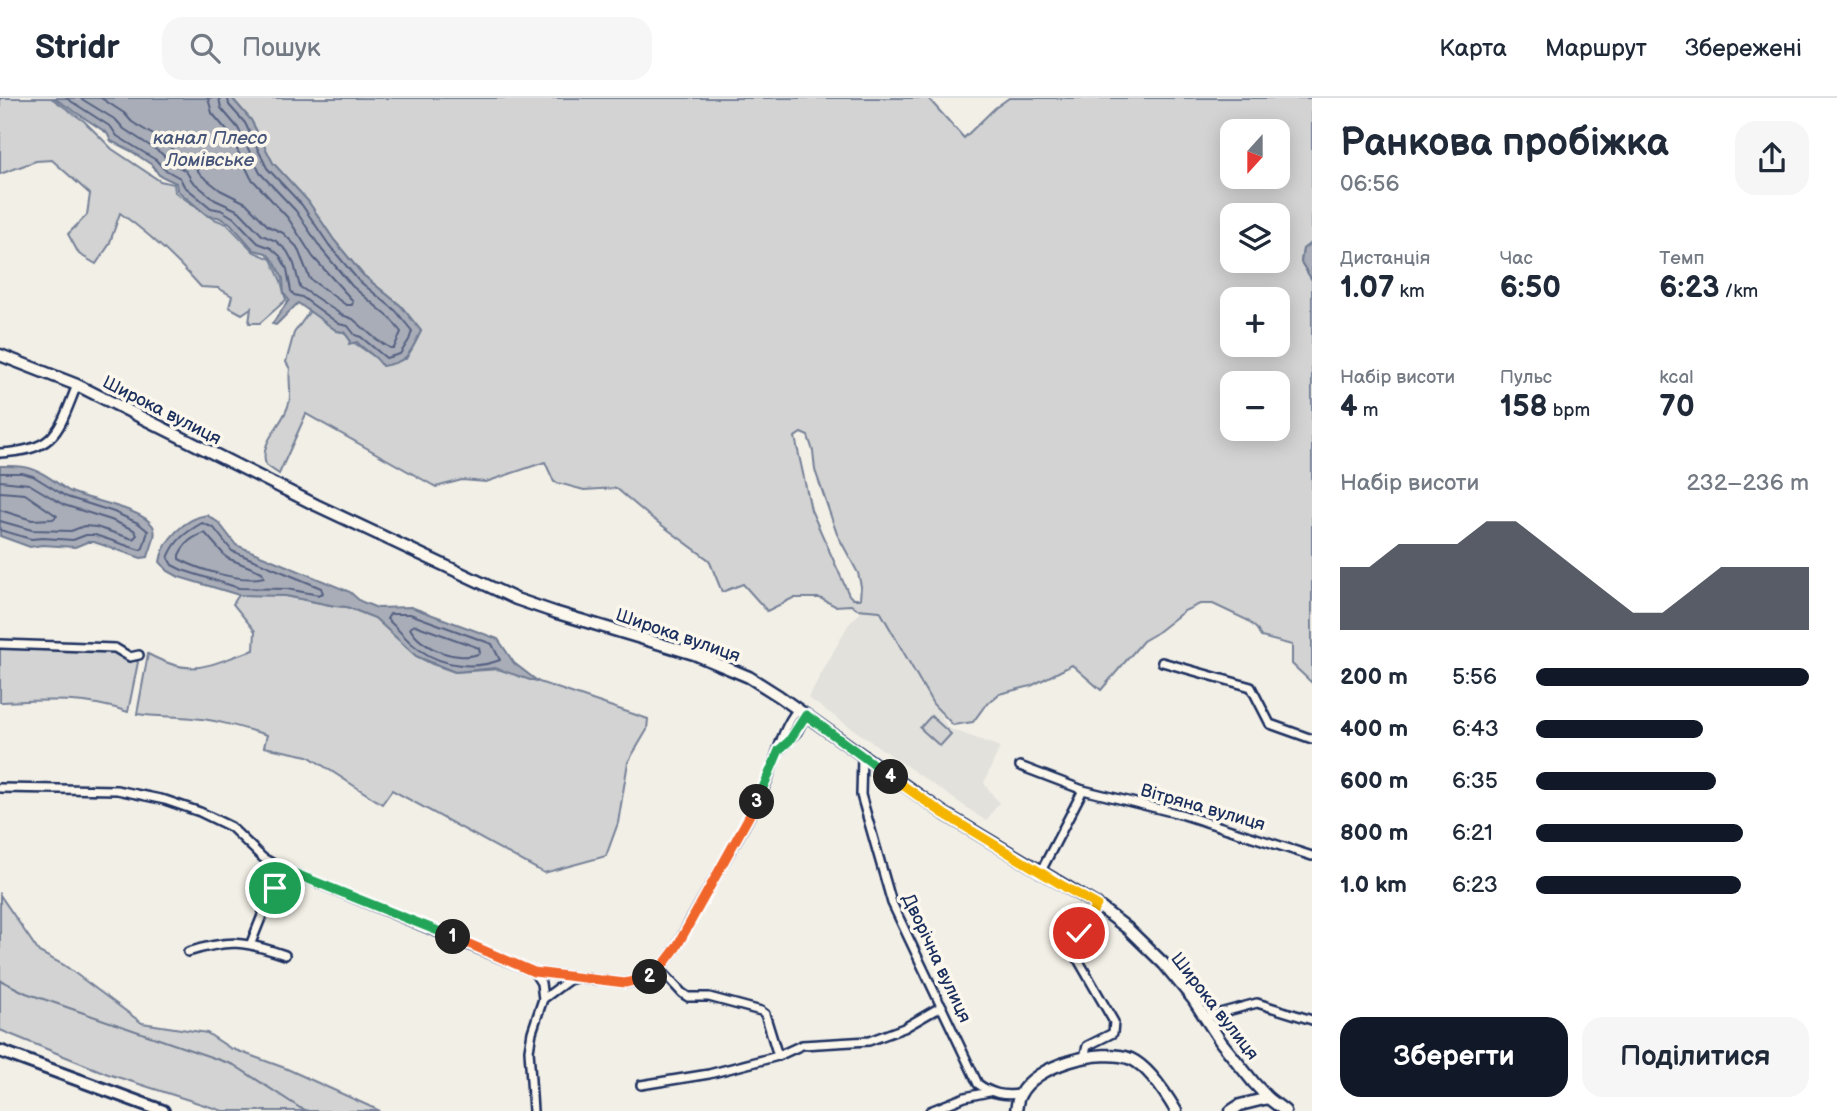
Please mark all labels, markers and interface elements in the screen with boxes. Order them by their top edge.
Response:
search box [162,17,652,80]
text: Stridr [35,28,120,68]
icon: search [186,29,224,67]
text: Пошук [242,33,321,64]
text: Карта [1439,34,1507,63]
text: Маршрут [1545,34,1647,63]
text: Збережені [1685,34,1802,63]
north arrow [1220,119,1290,189]
map controls [1220,119,1290,441]
text: Ранкова пробіжка [1340,121,1669,166]
button: share [1735,121,1809,195]
water label: канал Плесо Ломівське [153,127,267,172]
text: 06:56 [1340,170,1399,198]
button: layers [1220,203,1290,273]
text: Дистанція [1340,247,1430,270]
text: Час [1500,247,1533,270]
text: Темп [1659,247,1704,270]
text: 1.07 [1340,270,1394,306]
text: 6:50 [1500,270,1561,306]
text: 6:23 [1659,270,1719,306]
text: km [1394,280,1425,303]
text: /km [1719,280,1758,303]
button: + [1220,287,1290,357]
text: Набір висоти [1340,366,1455,389]
text: Пульс [1500,366,1552,389]
text: kcal [1659,366,1693,389]
street label: Широка вулиця [99,371,225,449]
button: − [1220,371,1290,441]
text: 4 [1340,389,1358,425]
text: 158 [1500,389,1548,425]
text: 70 [1659,389,1695,425]
text: m [1358,399,1379,422]
text: bpm [1548,399,1590,422]
text: Набір висоти [1340,469,1479,497]
text: 232–236 m [1686,469,1809,497]
street label: Широка вулиця [613,604,743,667]
text: 200 m [1340,663,1408,691]
text: 5:56 [1452,663,1497,691]
text: 400 m [1340,715,1408,743]
text: 6:43 [1452,715,1499,743]
pin: 4 [874,760,908,794]
text: 4 [885,765,896,788]
text: 600 m [1340,767,1408,795]
text: 6:35 [1452,767,1498,795]
street label: Вітряна вулиця [1138,780,1268,835]
pin: 3 [740,784,774,820]
text: 3 [751,790,762,813]
text: 800 m [1340,819,1408,847]
text: 6:21 [1452,819,1493,847]
pin [245,858,305,918]
icon: arrive [256,869,294,907]
text: 1.0 km [1340,871,1407,899]
text: 6:23 [1452,871,1498,899]
street label: Дворічна вулиця [898,890,976,1026]
pin [1049,903,1109,963]
icon: check [1060,914,1098,952]
pin: 1 [435,920,470,954]
text: 1 [449,925,457,948]
street label: Широка вулиця [1166,948,1263,1064]
pin: 2 [632,960,668,994]
text: 2 [644,965,655,988]
button: Зберегти [1340,1017,1568,1097]
button: Поділитися [1582,1017,1809,1097]

